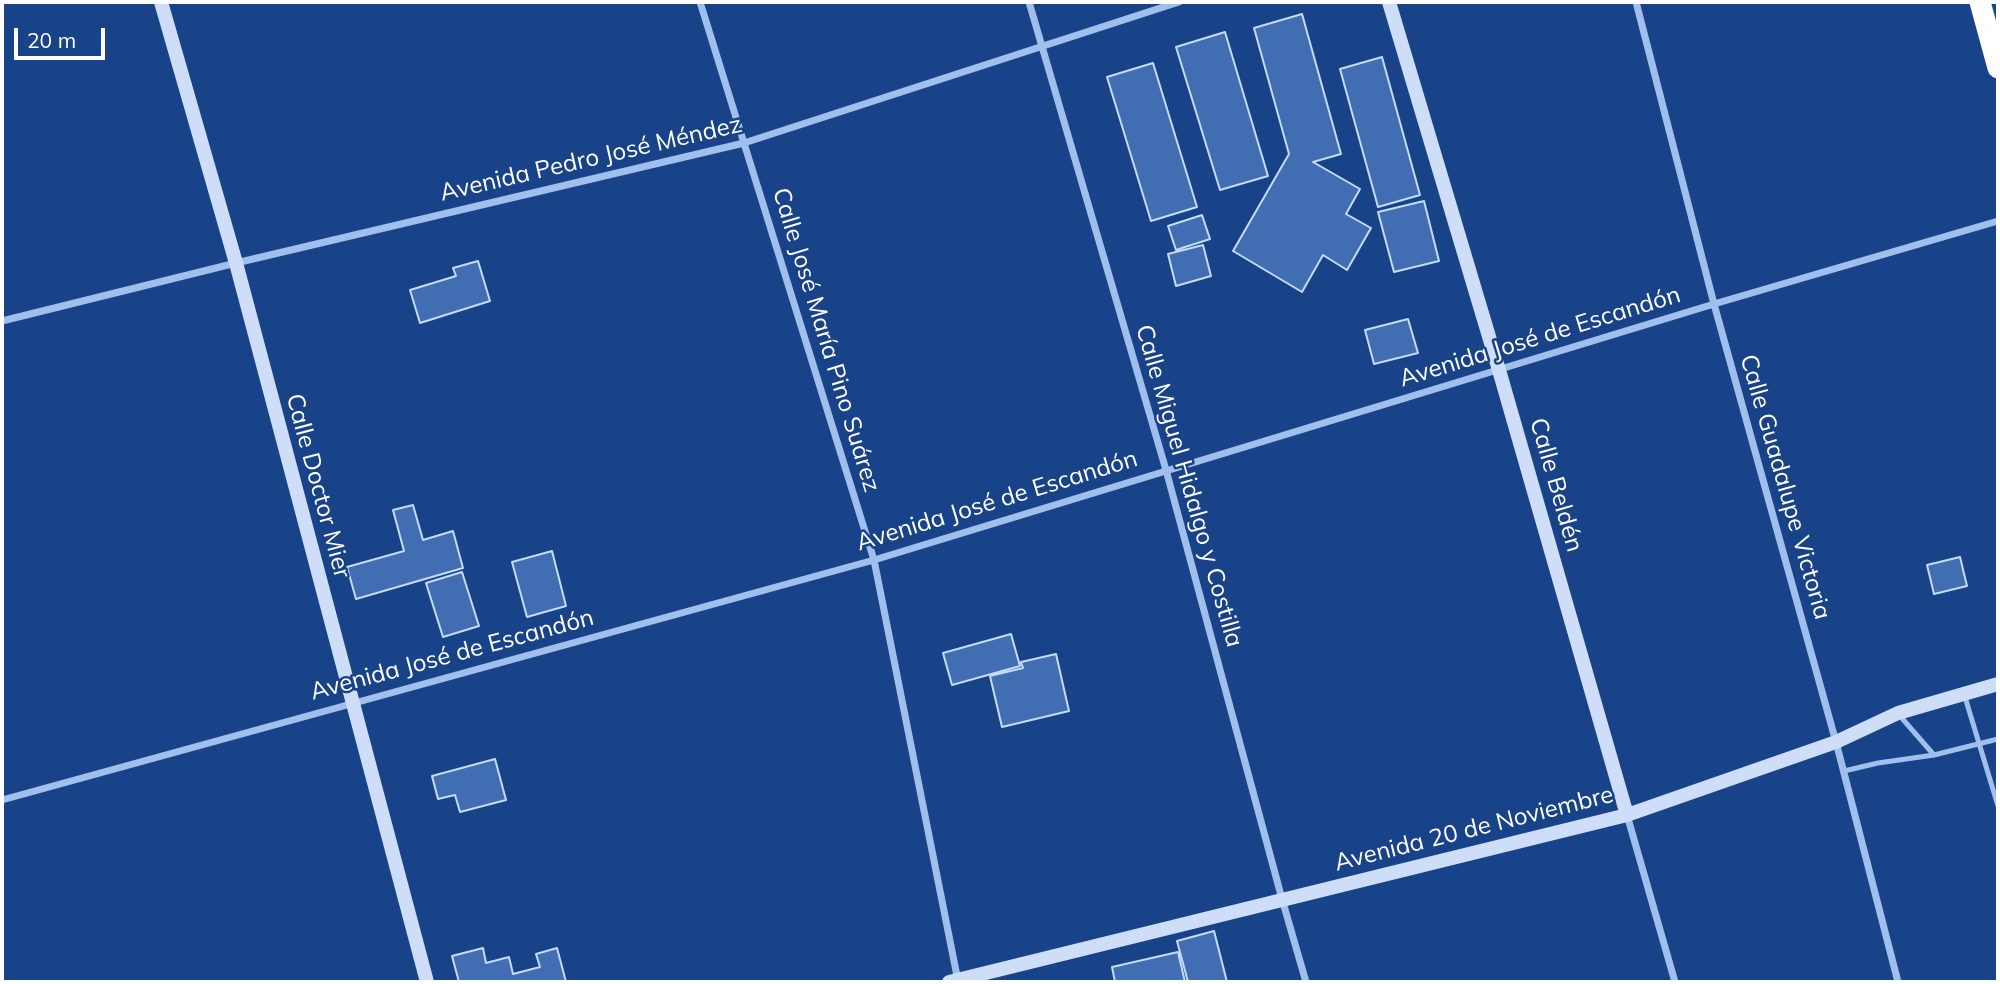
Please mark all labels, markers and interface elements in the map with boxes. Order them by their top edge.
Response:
scale bar [18,14,108,58]
text: 20 m [27,27,76,53]
street label: Avenida Pedro José Méndez [437,110,745,208]
street label: Calle José María Pino Suárez [766,184,886,496]
street label: Avenida José de Escandón [1396,281,1684,393]
street label: Calle Miguel Hidalgo y Costilla [1129,322,1249,650]
street label: Calle Guadalupe Victoria [1733,351,1837,623]
street label: Calle Doctor Mier [280,391,356,581]
street label: Calle Beldén [1523,415,1589,555]
street label: Avenida José de Escandón [853,445,1141,557]
street label: Avenida José de Escandón [307,603,597,707]
street label: Avenida 20 de Noviembre [1332,780,1616,878]

